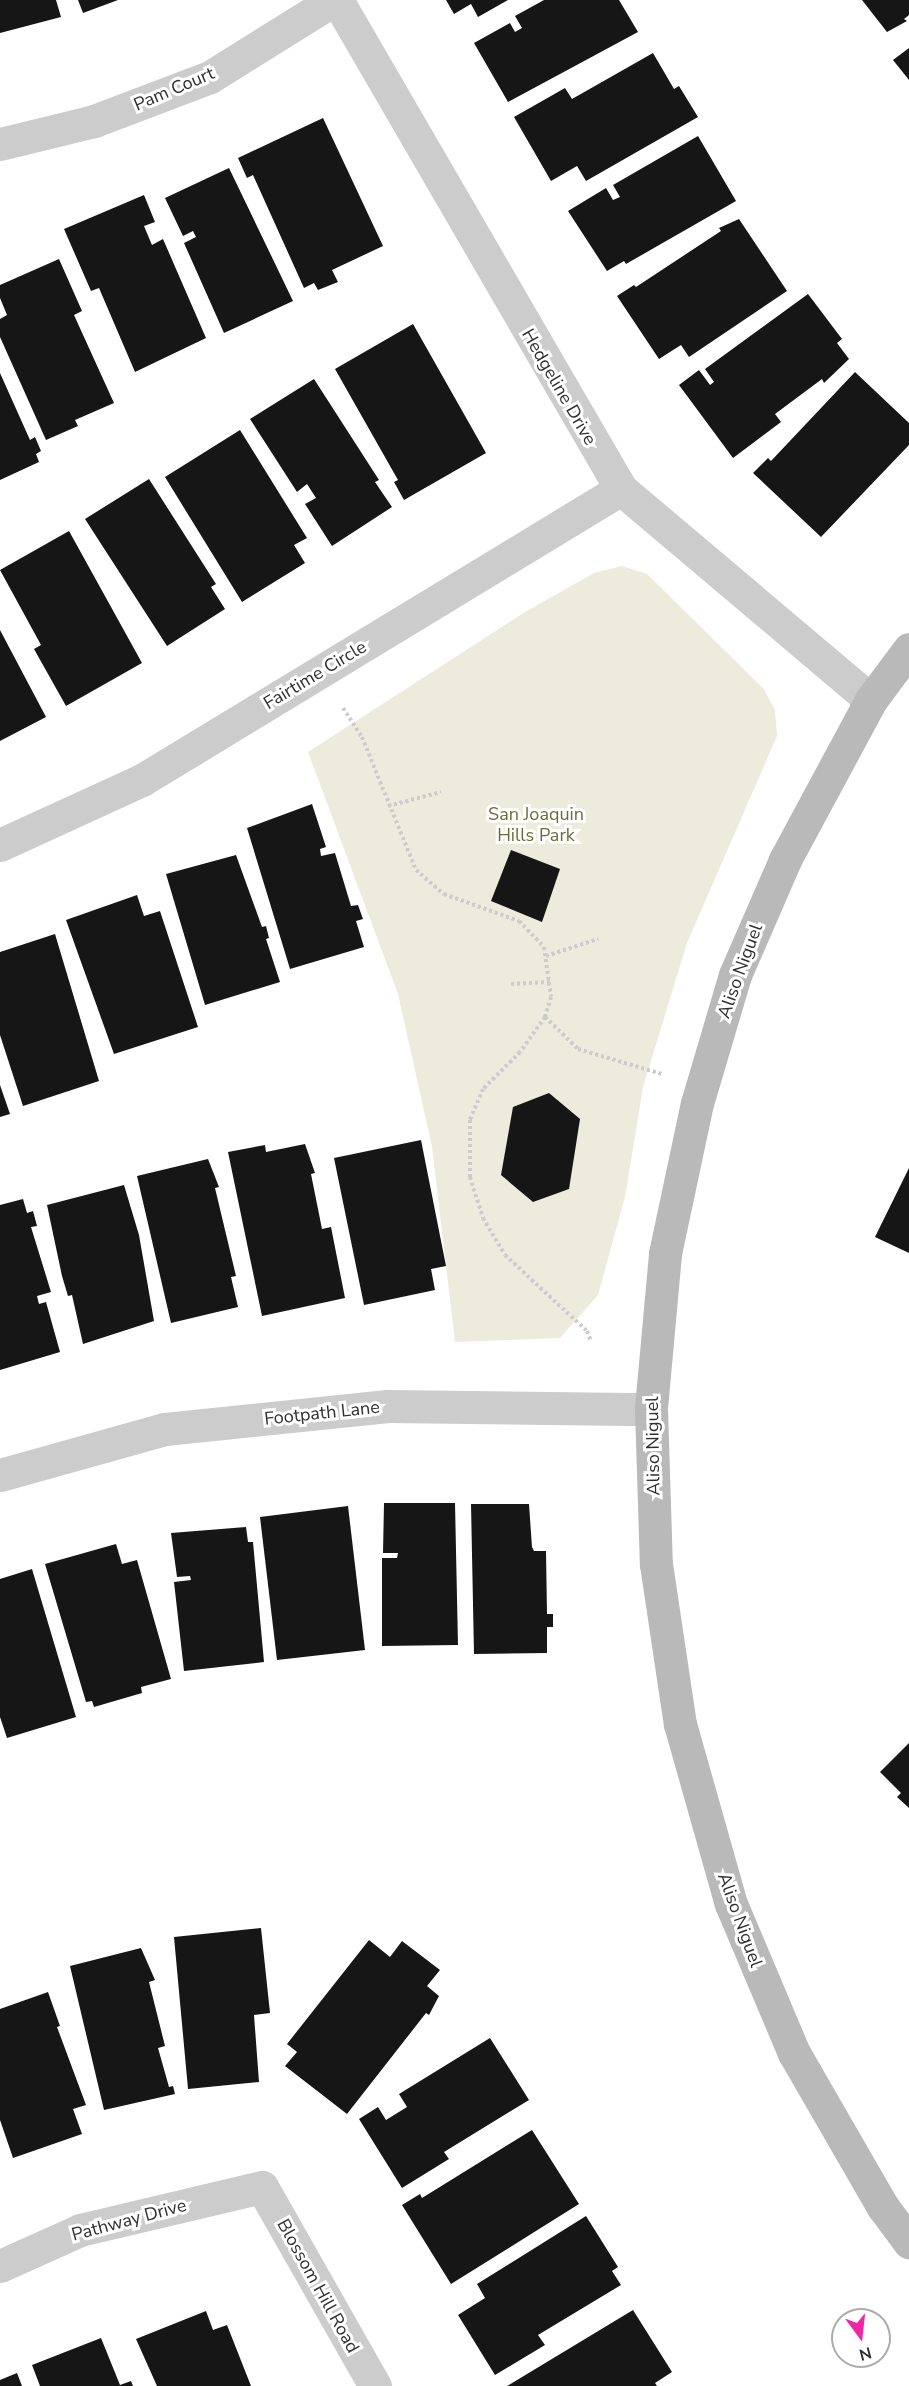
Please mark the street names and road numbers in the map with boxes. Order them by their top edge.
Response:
street label: Pam Court [131,62,217,116]
street label: Hedgeline Drive [517,325,601,449]
street label: Fairtime Circle [260,636,370,714]
street label: Aliso Niguel [713,921,767,1021]
street label: Footpath Lane [263,1396,381,1430]
street label: Aliso Niguel [641,1396,665,1496]
street label: Aliso Niguel [713,1870,767,1970]
street label: Pathway Drive [69,2194,189,2246]
street label: Blossom Hill Road [272,2215,364,2357]

